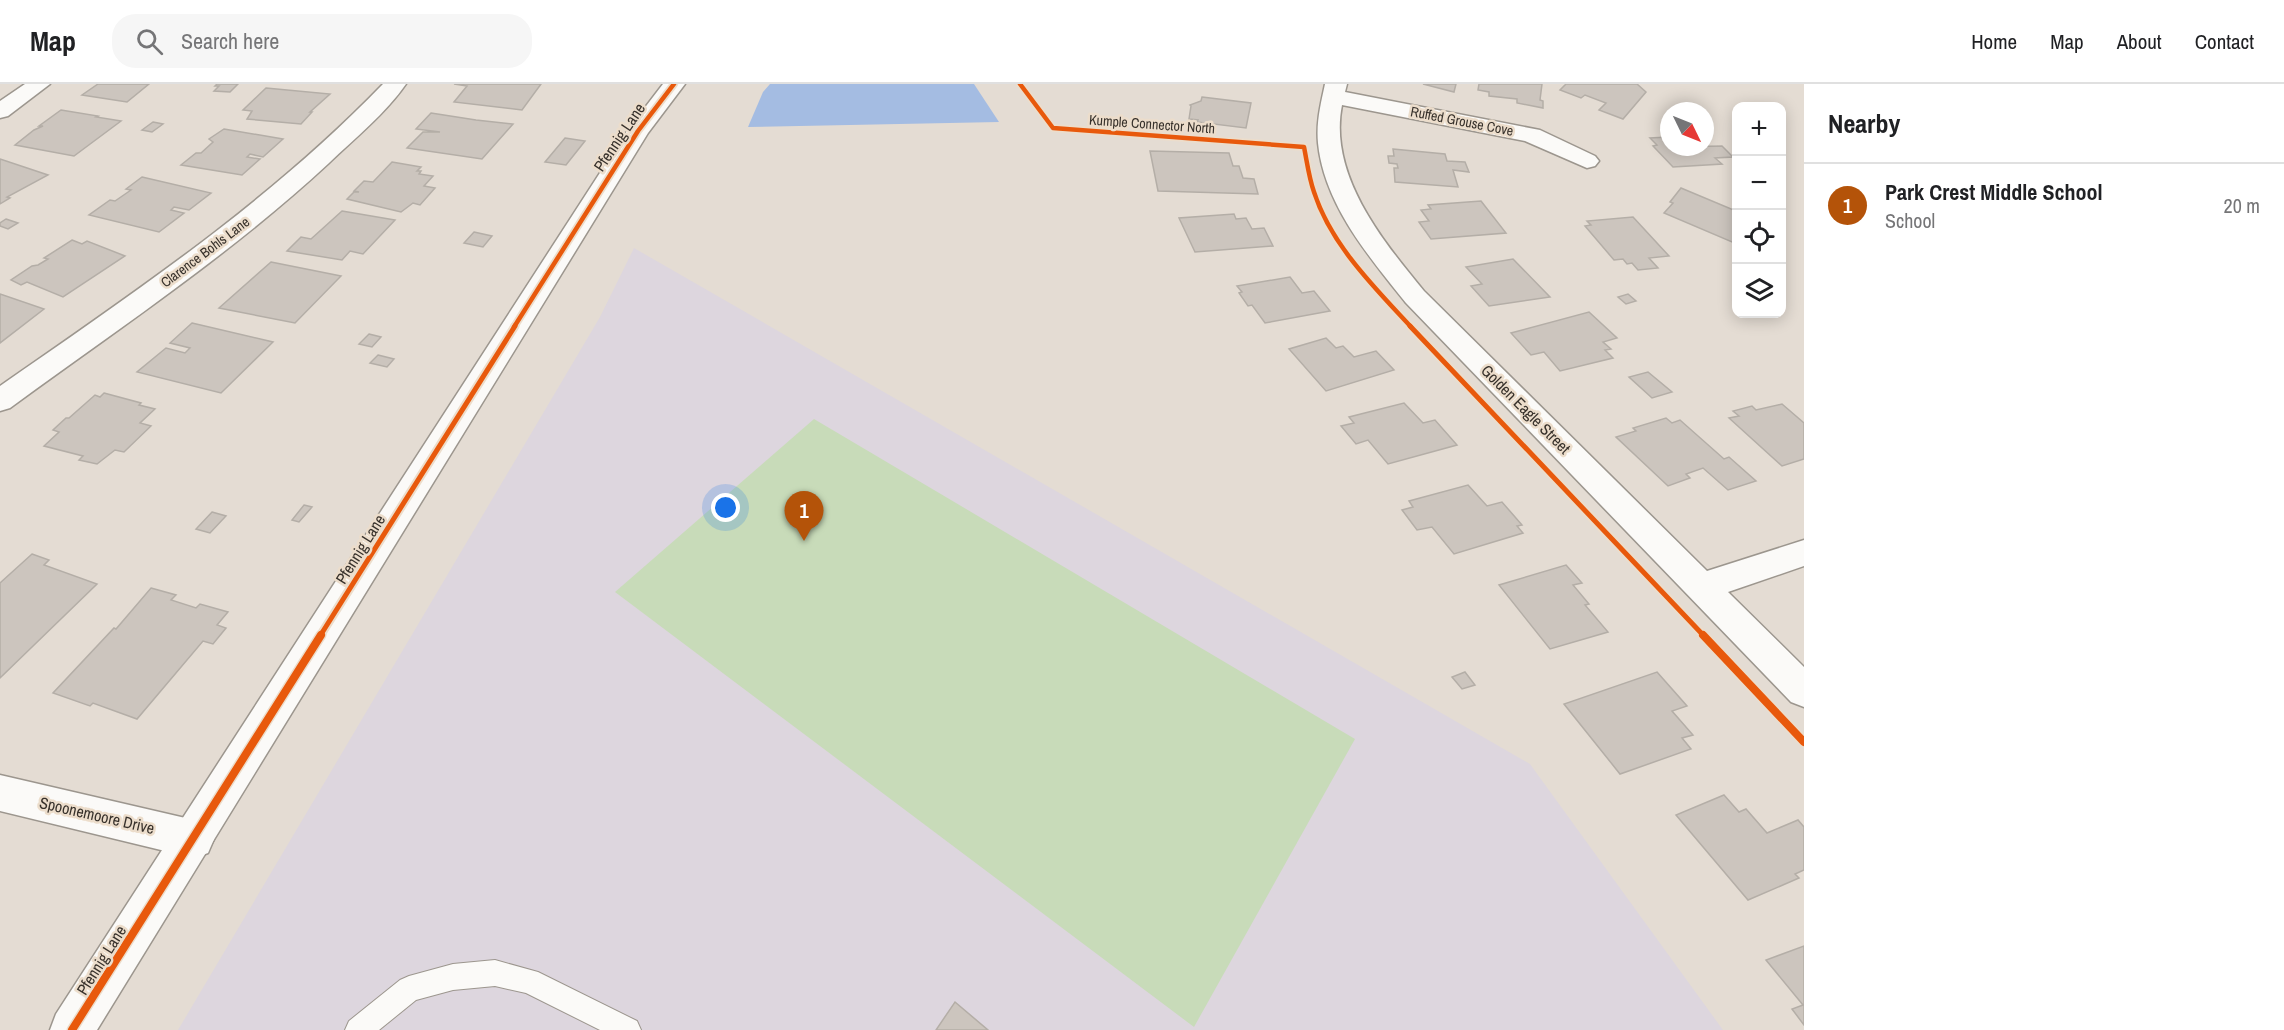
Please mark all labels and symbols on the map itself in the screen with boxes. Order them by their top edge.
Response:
street label: Pfennig Lane [588,98,650,176]
street label: Ruffed Grouse Cove [1409,102,1515,140]
north arrow [1660,102,1714,156]
street label: Kumple Connector North [1088,111,1216,137]
street label: Clarence Bohls Lane [157,213,253,291]
street label: Golden Eagle Street [1476,359,1576,459]
pin: 1 [784,492,824,541]
your location [711,493,740,522]
street label: Pfennig Lane [330,510,390,588]
street label: Spoonemoore Drive [37,791,157,839]
street label: Pfennig Lane [71,921,131,999]

